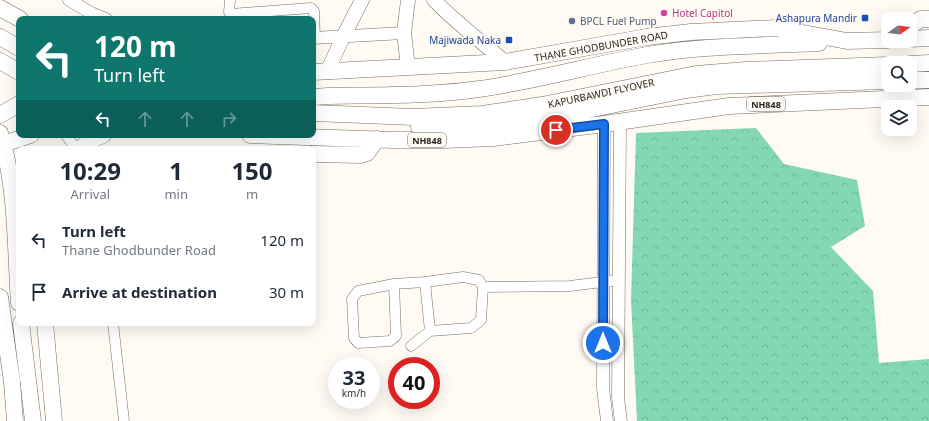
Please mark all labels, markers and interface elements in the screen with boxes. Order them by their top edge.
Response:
place label: Hotel Capitol [672,6,733,20]
marker: Hotel Capitol [659,8,669,18]
place label: Ashapura Mandir [776,11,857,25]
north arrow [881,12,917,48]
map controls [881,12,917,136]
marker: Ashapura Mandir [860,13,870,23]
place label: BPCL Fuel Pump [580,14,657,28]
marker: BPCL Fuel Pump [567,16,577,26]
text: 120 m [94,27,177,65]
street label: THANE GHODBUNDER ROAD [533,27,669,65]
icon: left [28,32,80,84]
place label: Majiwada Naka [429,33,501,47]
marker: Majiwada Naka [504,35,514,45]
button: search [881,56,917,92]
text: Turn left [94,63,165,87]
street label: KAPURBAWDI FLYOVER [547,75,656,111]
road number: NH848 [747,97,785,111]
button: layers [881,100,917,136]
icon: left [92,108,114,130]
icon: ahead [134,108,156,130]
icon: ahead [176,108,198,130]
icon: right [218,108,240,130]
pin [539,113,573,147]
icon: arrive [545,119,567,141]
road number: NH848 [408,133,446,147]
text: 10:29 [59,154,121,187]
text: 1 [169,154,183,187]
text: 150 [231,154,273,187]
text: Arrival [70,185,110,203]
text: min [164,185,188,203]
text: m [246,185,258,203]
text: Turn left [62,221,126,241]
icon: left [28,229,50,251]
text: 120 m [260,230,304,250]
text: Thane Ghodbunder Road [62,241,216,259]
icon: arrive [28,281,50,303]
text: Arrive at destination [62,282,217,302]
text: 30 m [269,282,304,302]
position arrow [582,322,624,364]
speed limit sign: 40 [388,357,440,409]
text: 33 [343,364,365,391]
text: km/h [342,386,366,400]

